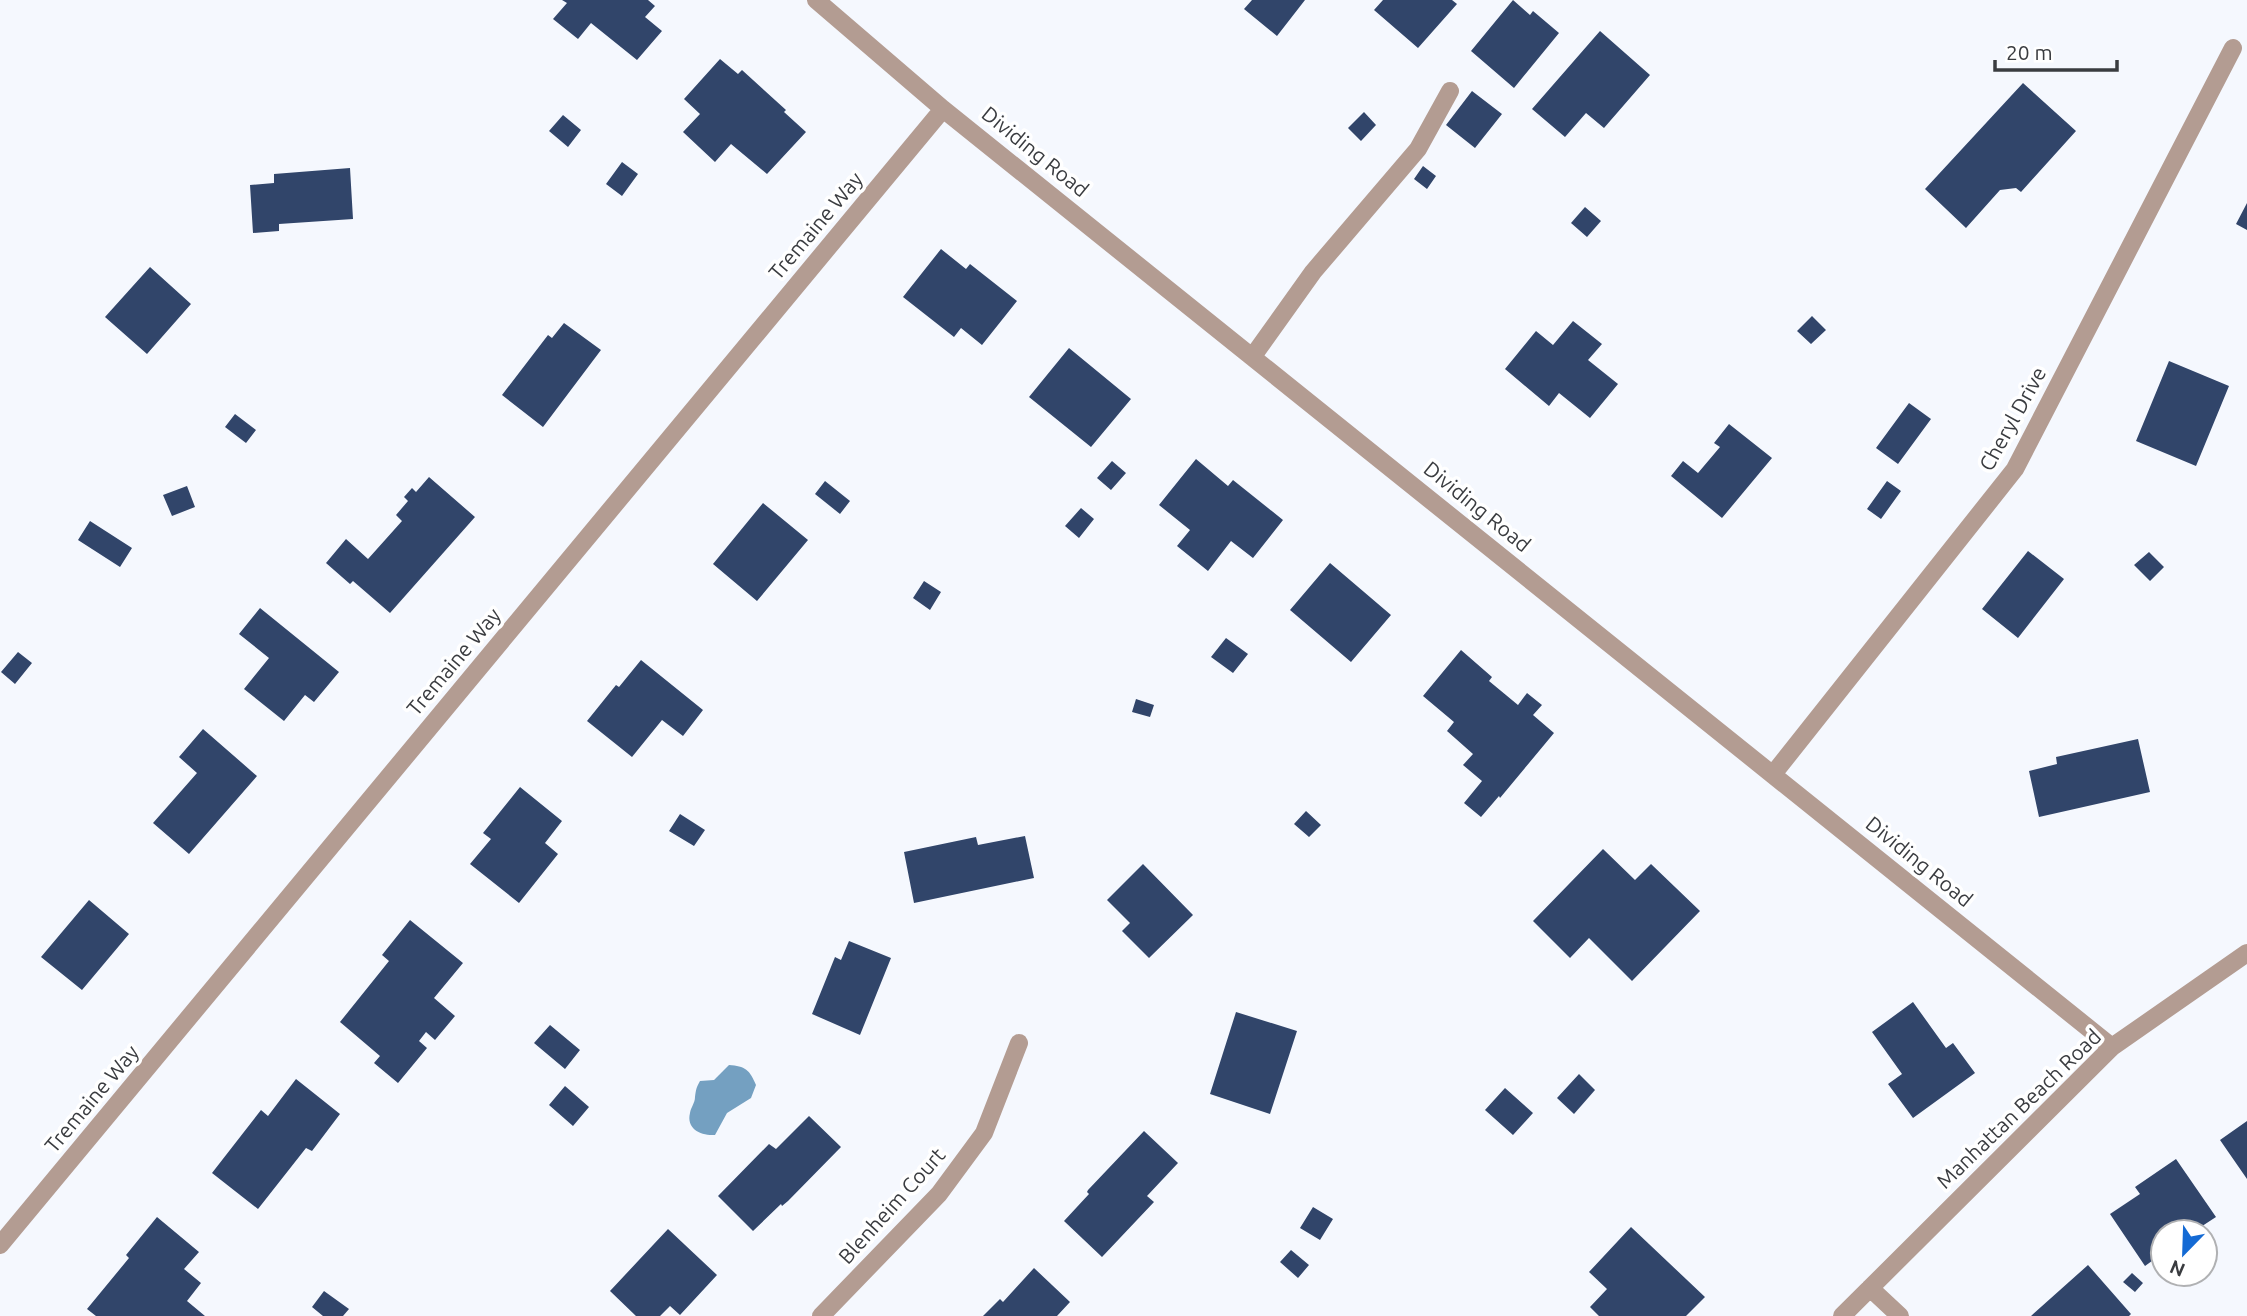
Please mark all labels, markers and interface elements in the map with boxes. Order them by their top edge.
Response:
scale bar [1995,28,2118,72]
text: 20 m [2006,40,2053,64]
street label: Dividing Road [978,101,1094,201]
street label: Tremaine Way [763,167,867,284]
street label: Cheryl Drive [1974,362,2050,475]
street label: Dividing Road [1420,456,1536,556]
street label: Tremaine Way [401,603,505,720]
street label: Dividing Road [1862,811,1978,911]
street label: Manhattan Beach Road [1931,1024,2105,1193]
street label: Tremaine Way [39,1040,143,1157]
street label: Blenheim Court [833,1143,949,1268]
north arrow [2149,1218,2219,1288]
text: N [2167,1256,2188,1282]

